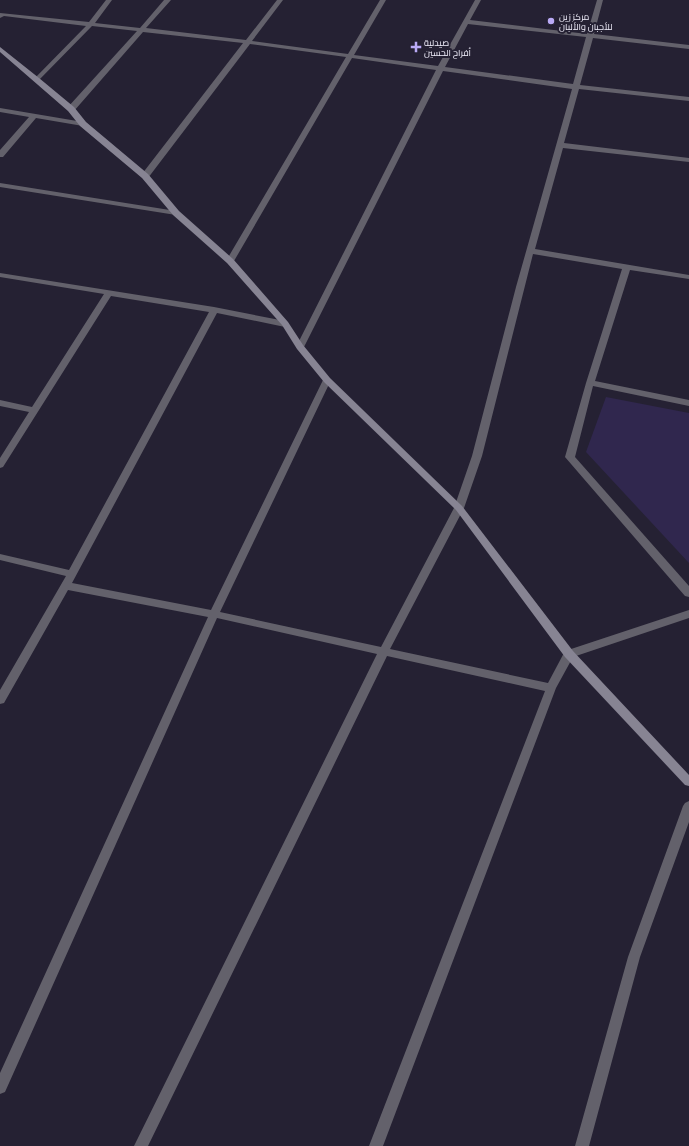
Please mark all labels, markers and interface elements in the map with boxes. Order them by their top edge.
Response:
place label: مركز زين للأجبان والألبان [559,9,613,33]
marker: مركز زين للأجبان والألبان [546,16,556,26]
place label: صيدلية أفراح الحسين [424,35,472,59]
marker: صيدلية أفراح الحسين [411,42,421,52]

